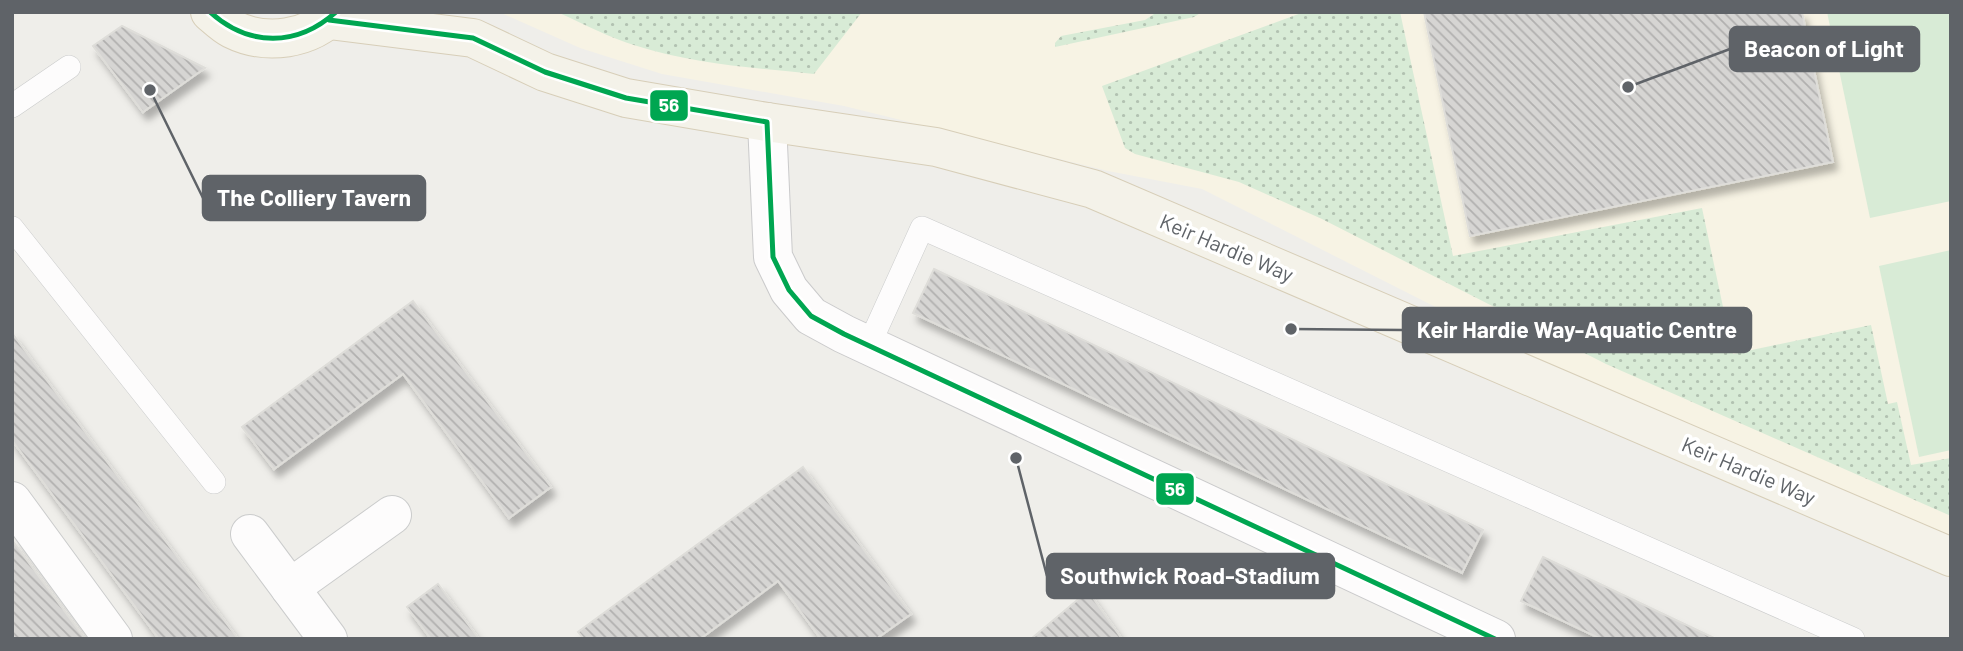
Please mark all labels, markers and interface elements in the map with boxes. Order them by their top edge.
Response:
callout: Beacon of Light [1730,27,1919,71]
text: Beacon of Light [1744,34,1904,62]
line badge: 56 [649,89,689,122]
text: 56 [659,93,679,116]
callout: The Colliery Tavern [203,176,425,220]
text: The Colliery Tavern [217,183,411,211]
street label: Keir Hardie Way [1156,208,1298,287]
callout: Keir Hardie Way-Aquatic Centre [1403,308,1751,352]
text: Keir Hardie Way-Aquatic Centre [1417,315,1737,343]
street label: Keir Hardie Way [1678,431,1820,510]
line badge: 56 [1155,472,1195,506]
text: 56 [1165,477,1185,500]
callout: Southwick Road-Stadium [1047,554,1334,598]
text: Southwick Road-Stadium [1060,561,1320,589]

